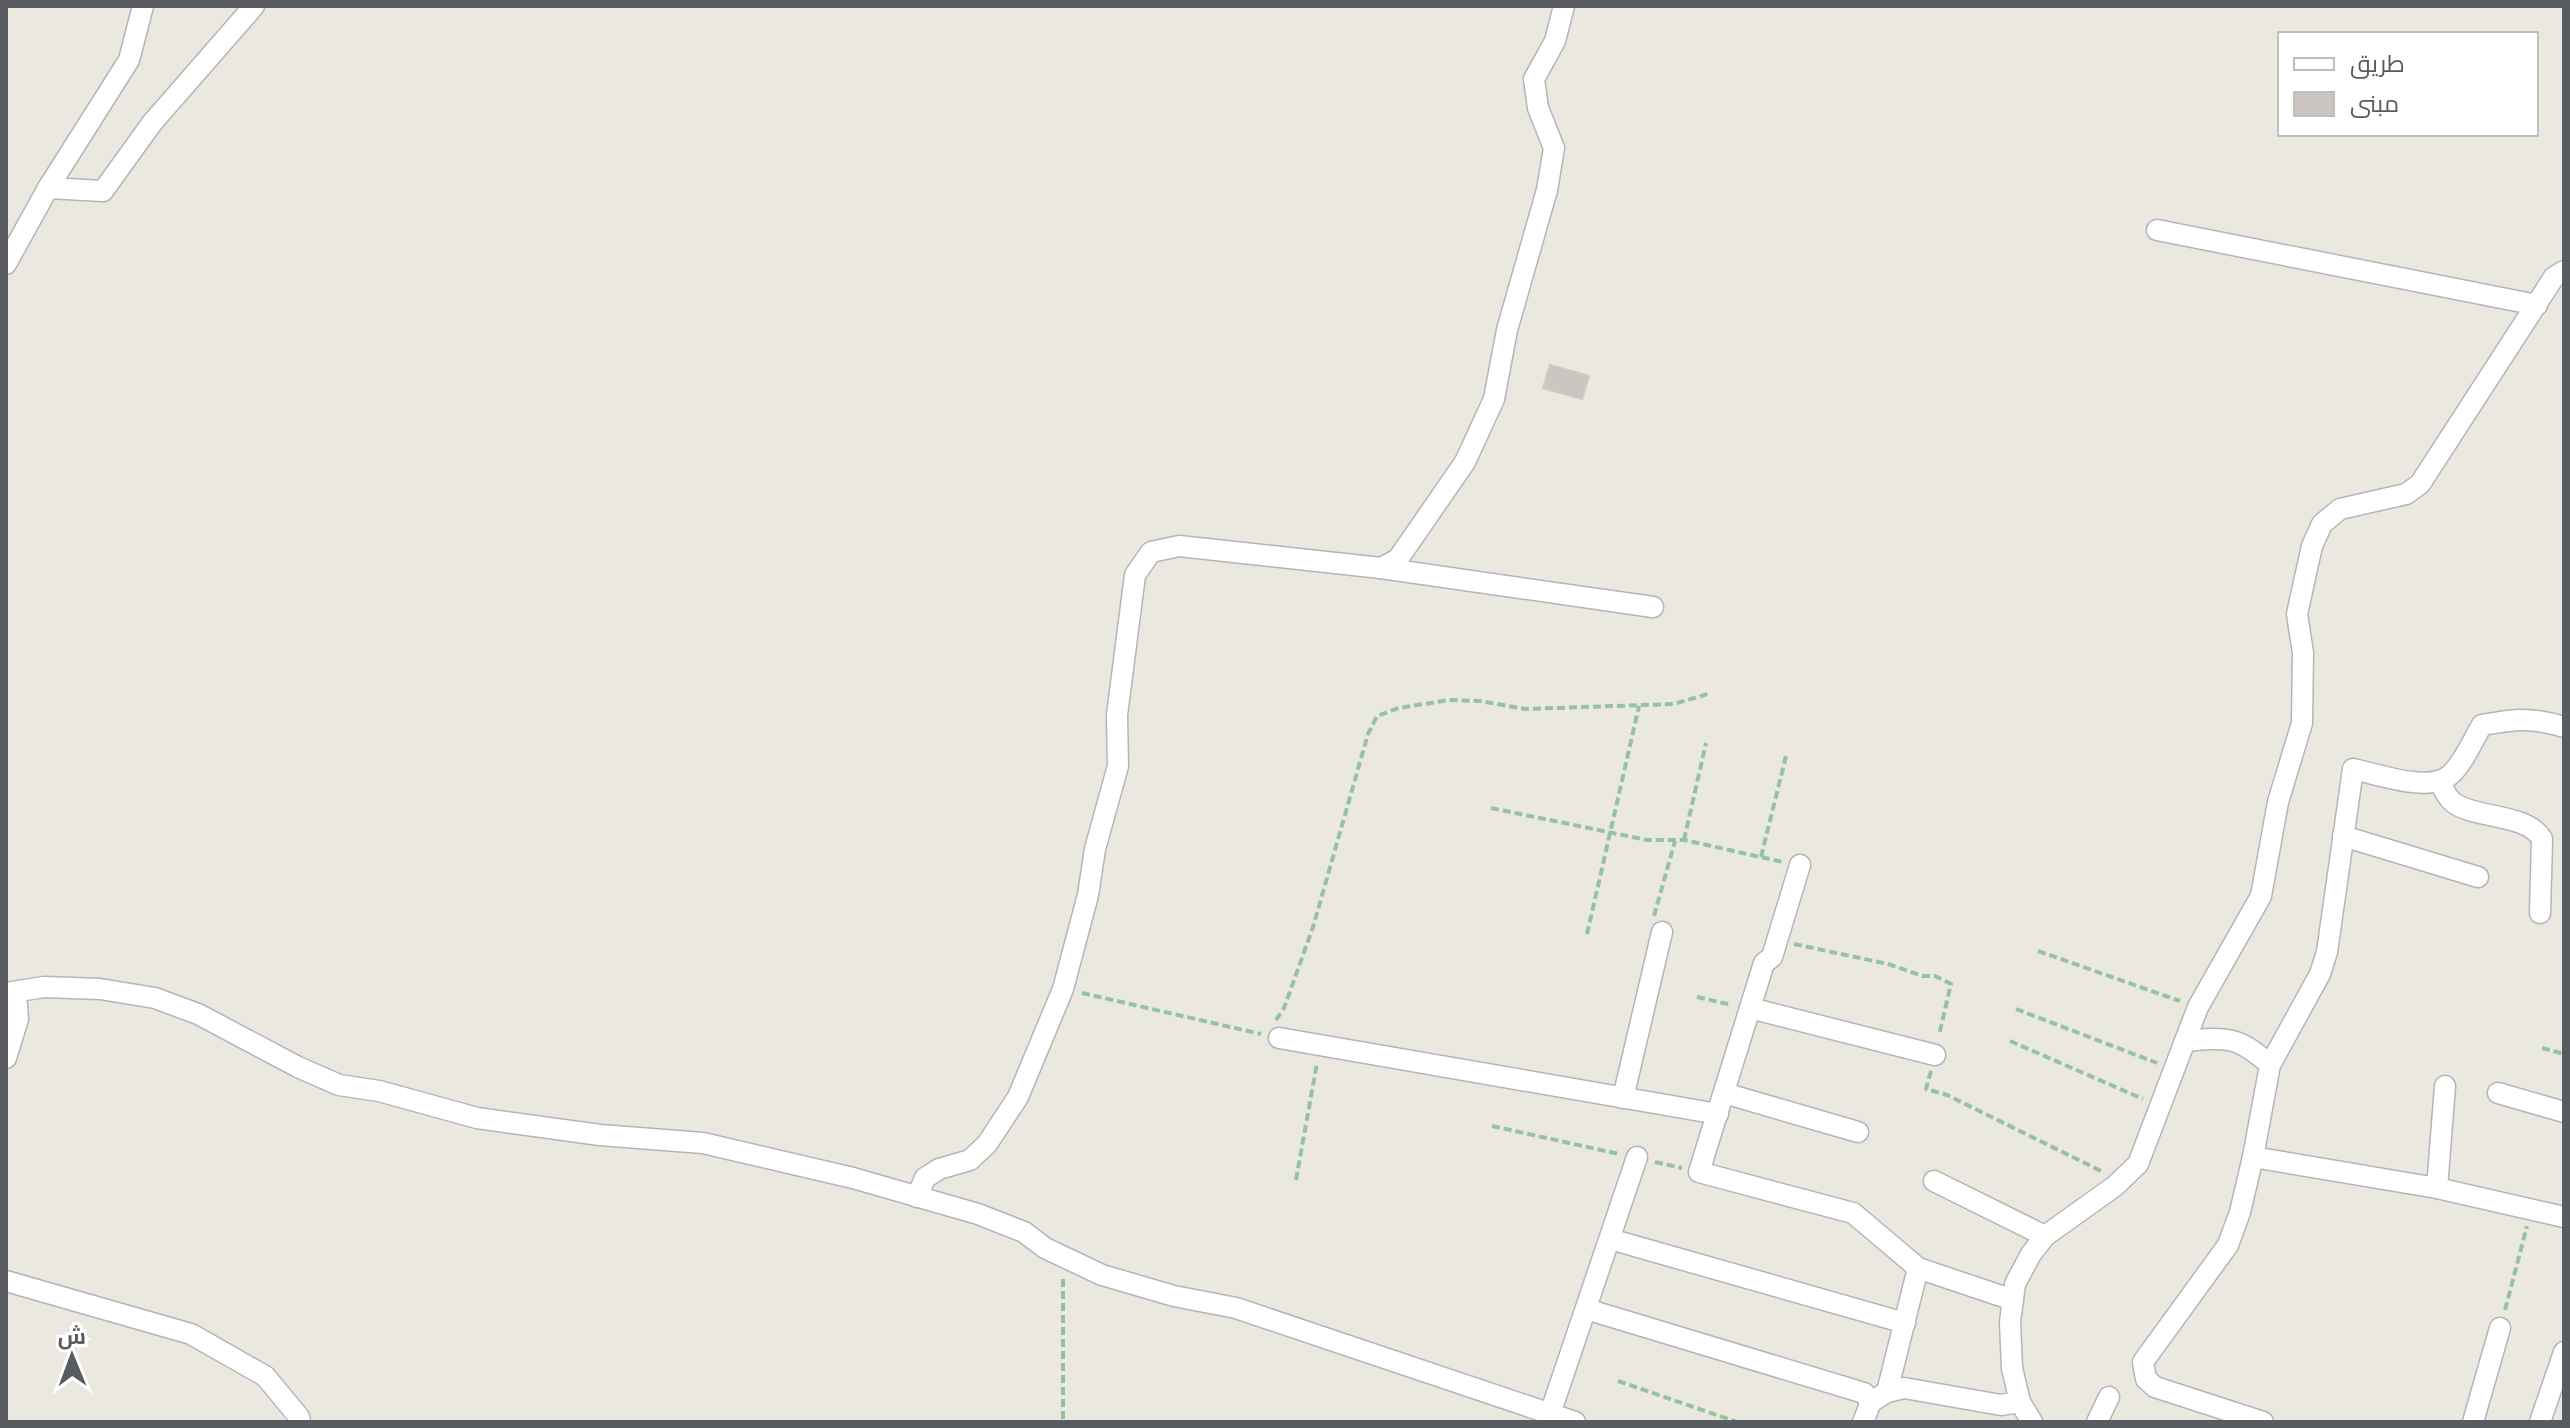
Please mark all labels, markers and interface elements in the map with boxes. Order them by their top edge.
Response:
legend [2278,32,2538,136]
text: طريق [2350,49,2405,79]
text: مبنى [2350,89,2399,119]
north arrow [32,1316,112,1396]
text: ش [57,1323,86,1350]

